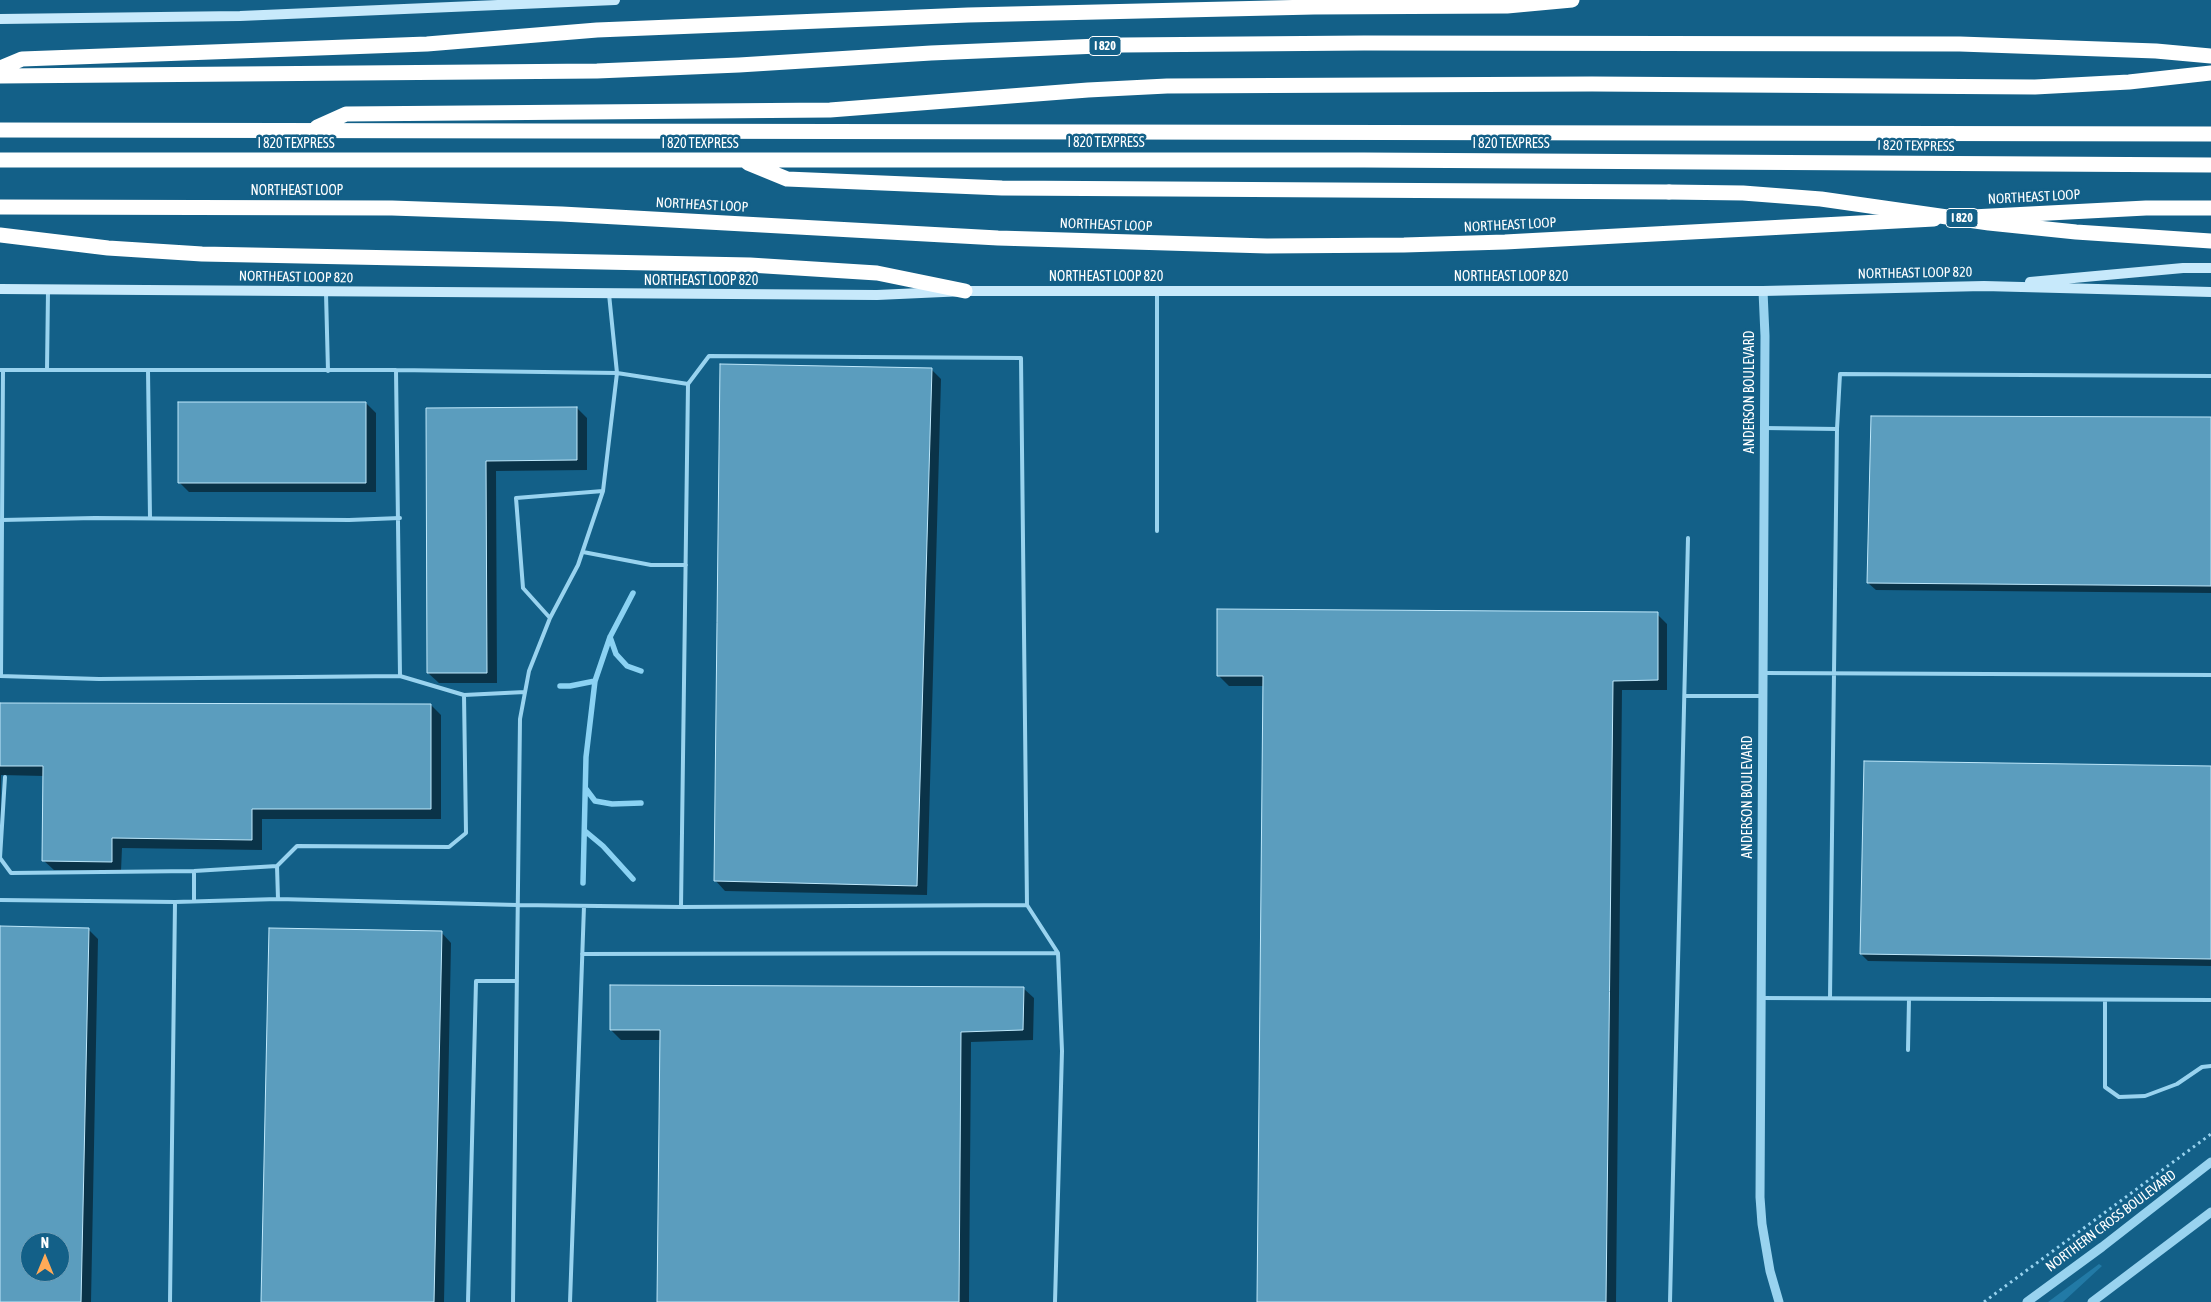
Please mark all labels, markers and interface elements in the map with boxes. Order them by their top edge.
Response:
road number: I 820 [1089,36,1121,56]
street label: I 820 TEXPRESS [1067,135,1145,151]
street label: I 820 TEXPRESS [257,136,335,152]
street label: I 820 TEXPRESS [661,136,739,152]
street label: I 820 TEXPRESS [1472,136,1550,152]
street label: I 820 TEXPRESS [1877,137,1955,155]
street label: NORTHEAST LOOP [251,183,343,199]
street label: NORTHEAST LOOP [1987,186,2081,208]
street label: NORTHEAST LOOP [655,194,749,216]
road number: I 820 [1946,208,1978,228]
street label: NORTHEAST LOOP [1463,214,1557,236]
street label: NORTHEAST LOOP [1059,215,1153,235]
street label: NORTHEAST LOOP 820 [1858,264,1972,282]
street label: NORTHEAST LOOP 820 [239,268,353,286]
street label: NORTHEAST LOOP 820 [1049,269,1163,285]
street label: NORTHEAST LOOP 820 [1454,269,1568,285]
street label: NORTHEAST LOOP 820 [644,273,758,289]
street label: ANDERSON BOULEVARD [1742,331,1758,453]
street label: ANDERSON BOULEVARD [1740,736,1756,858]
street label: NORTHERN CROSS BOULEVARD [2043,1167,2179,1275]
north arrow [20,1232,70,1282]
text: N [41,1235,49,1251]

